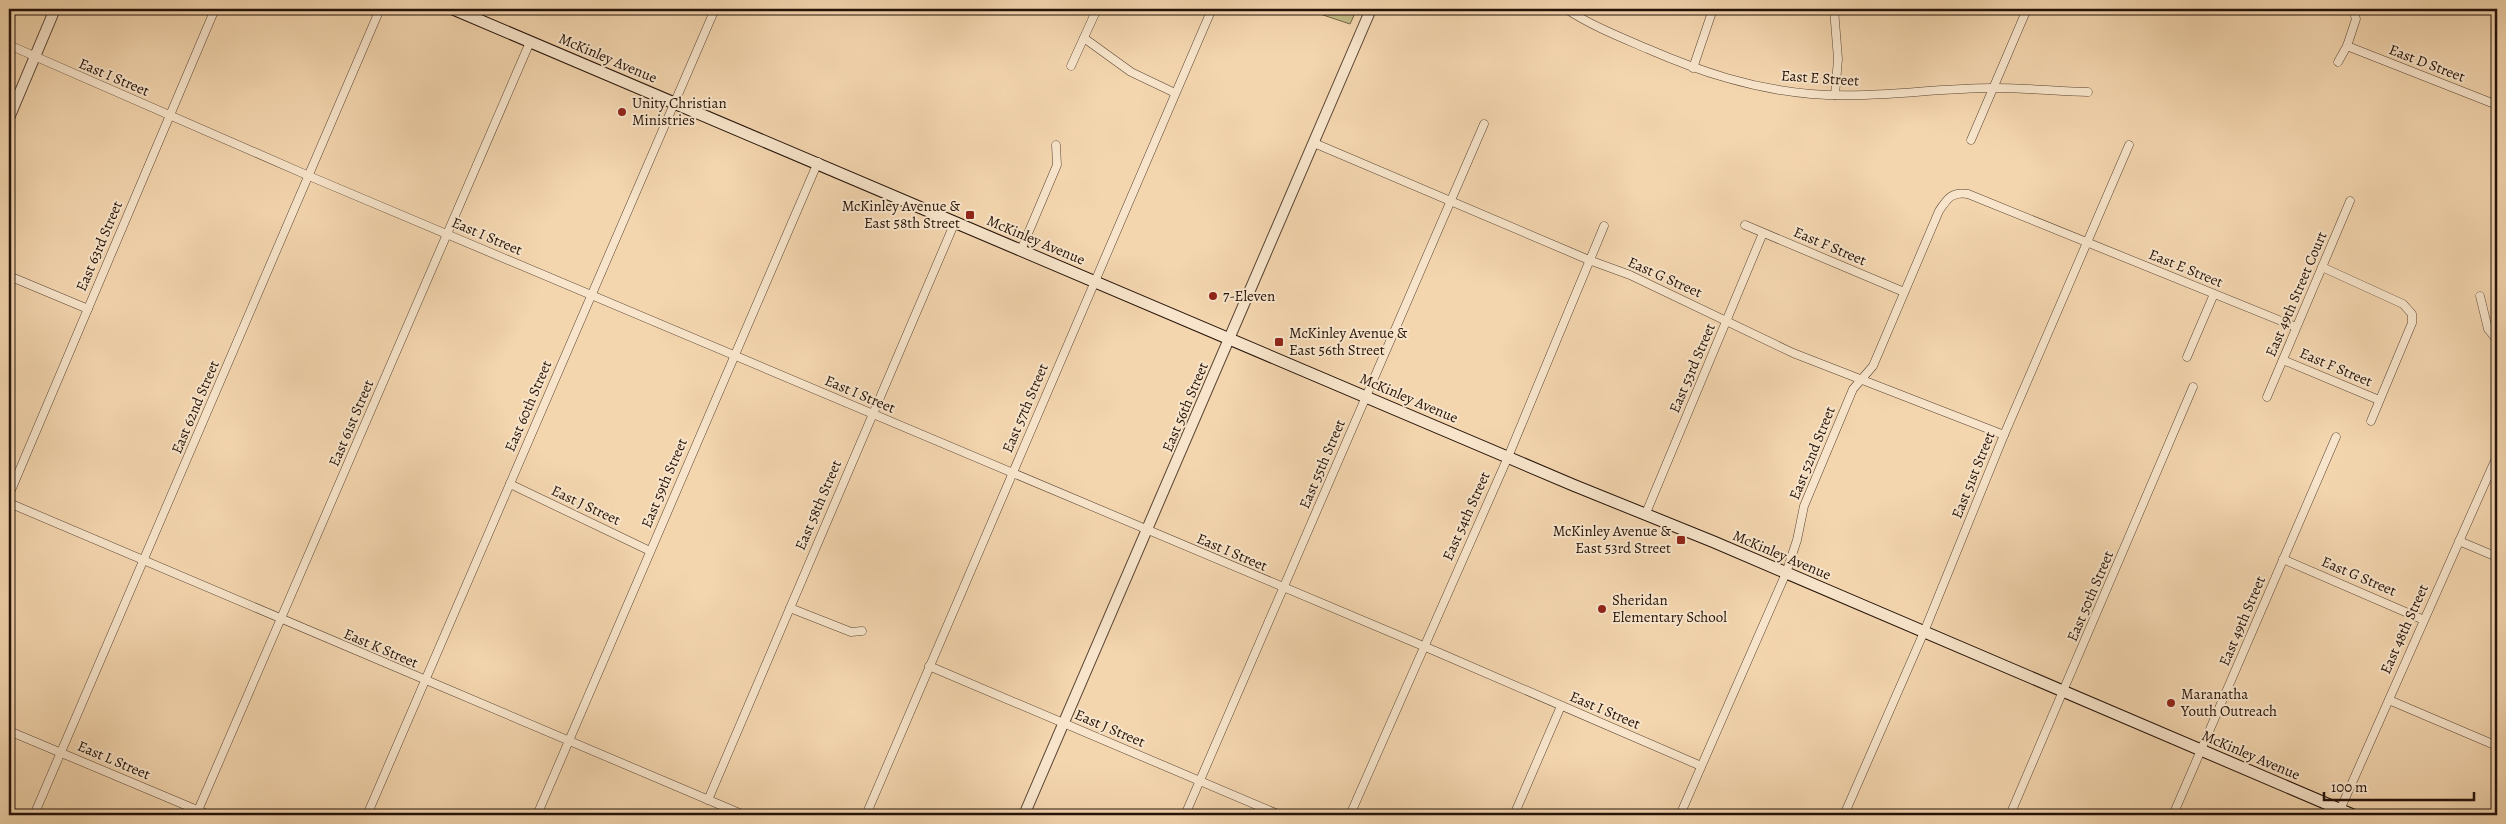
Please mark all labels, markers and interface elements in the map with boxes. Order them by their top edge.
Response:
street label: McKinley Avenue [556,28,660,88]
street label: East D Street [2386,39,2468,87]
street label: East I Street [76,53,152,101]
street label: East E Street [1780,65,1860,91]
place label: Unity Christian Ministries [632,93,727,130]
marker: Unity Christian Ministries [616,106,628,118]
place label: McKinley Avenue & East 58th Street [842,196,960,233]
street label: East 63rd Street [71,198,127,294]
marker: McKinley Avenue & East 58th Street [964,209,976,221]
street label: McKinley Avenue [984,210,1088,270]
street label: East I Street [449,212,525,260]
street label: East F Street [1791,222,1869,270]
street label: East 49th Street Court [2261,228,2331,360]
street label: East E Street [2146,244,2226,292]
street label: East G Street [1625,252,1705,302]
place label: 7-Eleven [1223,286,1275,306]
marker: 7-Eleven [1207,290,1219,302]
street label: East 53rd Street [1664,320,1720,416]
place label: McKinley Avenue & East 56th Street [1289,323,1408,360]
marker: McKinley Avenue & East 56th Street [1273,336,1285,348]
street label: East F Street [2297,343,2375,391]
street label: East 62nd Street [166,357,224,457]
street label: East 60th Street [500,357,556,455]
street label: East 56th Street [1157,359,1213,455]
street label: East 57th Street [997,360,1053,456]
street label: McKinley Avenue [1357,368,1461,428]
street label: East I Street [822,370,898,418]
street label: East 61st Street [324,377,378,469]
street label: East 52nd Street [1784,403,1840,503]
street label: East 55th Street [1294,416,1350,512]
street label: East 51st Street [1947,429,2000,521]
street label: East 59th Street [636,435,692,531]
street label: East 58th Street [790,457,846,553]
street label: East 54th Street [1437,468,1495,564]
street label: East J Street [548,480,624,530]
place label: McKinley Avenue & East 53rd Street [1553,521,1671,558]
street label: McKinley Avenue [1730,525,1834,585]
street label: East I Street [1194,528,1270,576]
marker: McKinley Avenue & East 53rd Street [1675,534,1687,546]
street label: East 50th Street [2062,548,2118,644]
street label: East G Street [2319,551,2399,601]
street label: East 49th Street [2214,573,2270,669]
street label: East 48th Street [2375,581,2433,677]
place label: Sheridan Elementary School [1612,590,1727,627]
marker: Sheridan Elementary School [1596,603,1608,615]
street label: East K Street [341,623,421,673]
place label: Maranatha Youth Outreach [2180,684,2277,721]
street label: East I Street [1567,686,1643,734]
marker: Maranatha Youth Outreach [2165,697,2177,709]
street label: East J Street [1072,704,1148,752]
street label: McKinley Avenue [2199,725,2303,785]
street label: East L Street [75,736,153,784]
scale bar [2324,769,2474,801]
text: 100 m [2331,777,2368,797]

